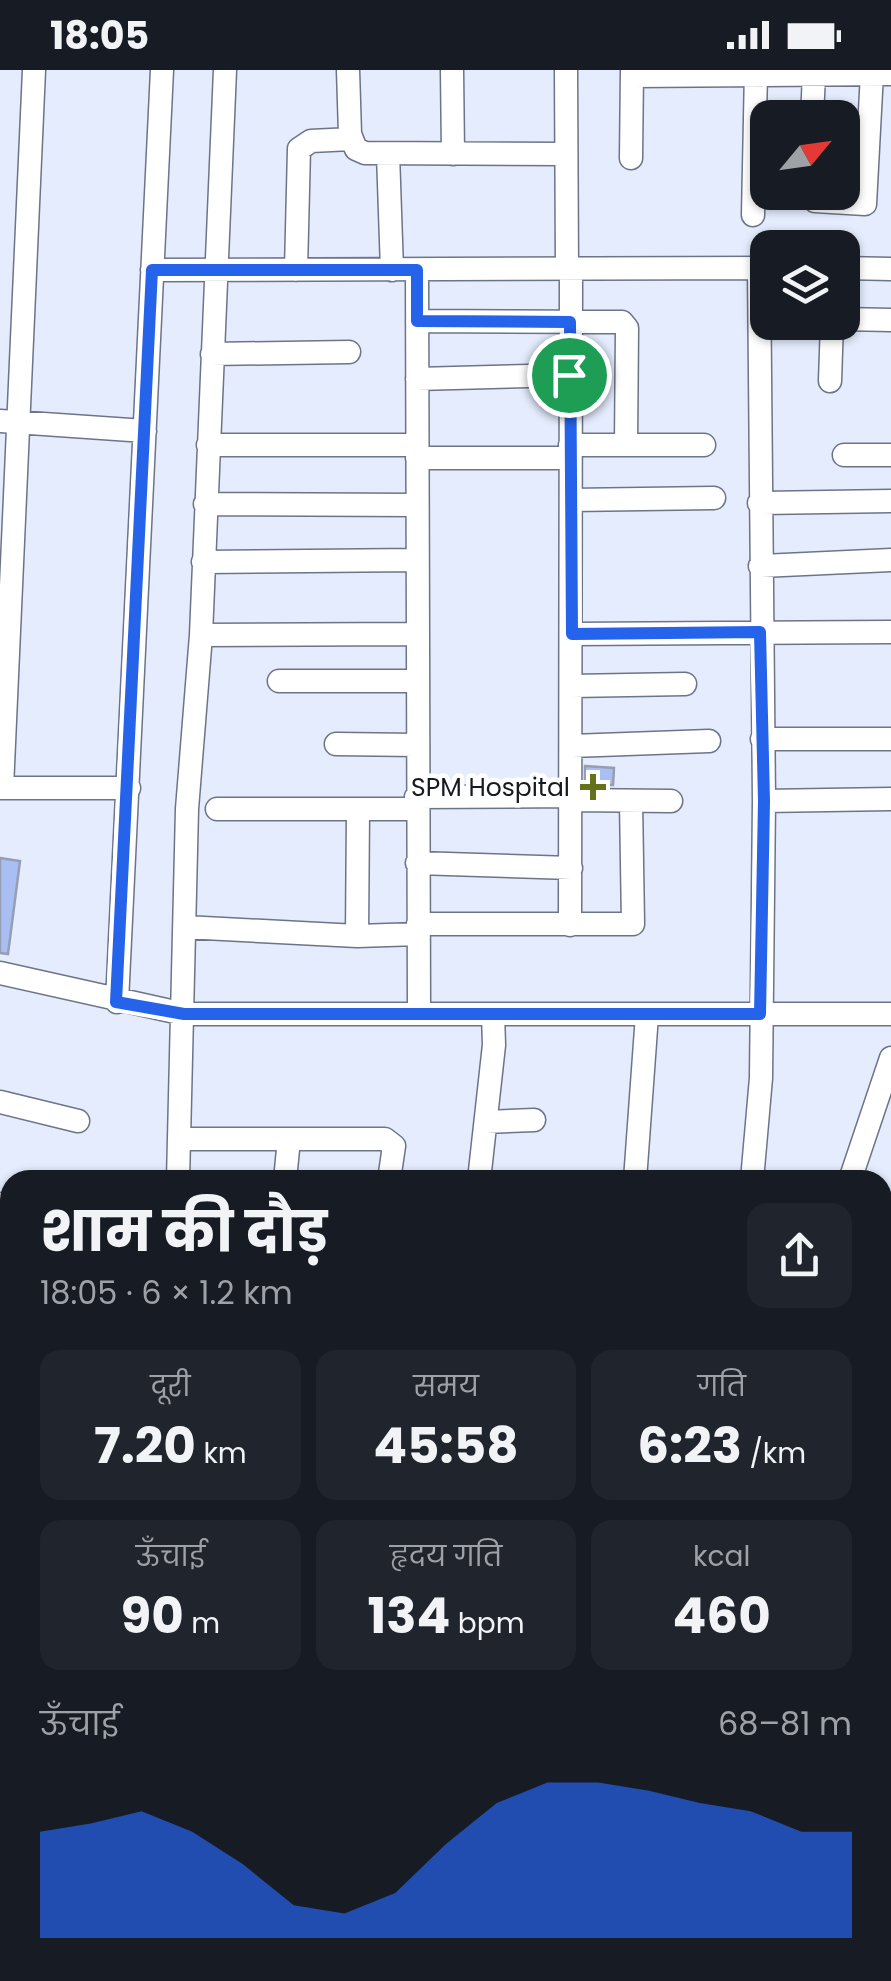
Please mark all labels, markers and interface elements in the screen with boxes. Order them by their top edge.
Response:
text: 18:05 [50,9,149,62]
north arrow [750,100,860,210]
map controls [750,100,860,340]
button: layers [750,230,860,340]
pin [527,333,612,418]
icon: arrive [542,348,597,403]
place label: SPM Hospital [411,770,570,805]
marker: SPM Hospital [580,774,606,800]
text: शाम की दौड़ [40,1193,327,1270]
button: share [747,1203,852,1308]
text: 18:05 · 6 × 1.2 km [40,1270,293,1315]
text: दूरी [150,1367,190,1406]
text: समय [413,1367,479,1406]
text: गति [697,1367,746,1406]
text: 7.20 [94,1410,196,1481]
text: 45:58 [373,1410,519,1481]
text: 6:23 [637,1410,742,1481]
text: km [196,1434,247,1473]
text: /km [742,1434,806,1473]
text: ऊँचाई [136,1537,205,1576]
text: हृदय गति [390,1537,502,1576]
text: kcal [693,1537,750,1576]
text: 90 [120,1580,184,1651]
text: 134 [367,1580,450,1651]
text: 460 [673,1580,771,1651]
text: m [184,1604,220,1643]
text: bpm [450,1604,525,1643]
text: ऊँचाई [40,1701,119,1746]
text: 68–81 m [718,1701,852,1746]

